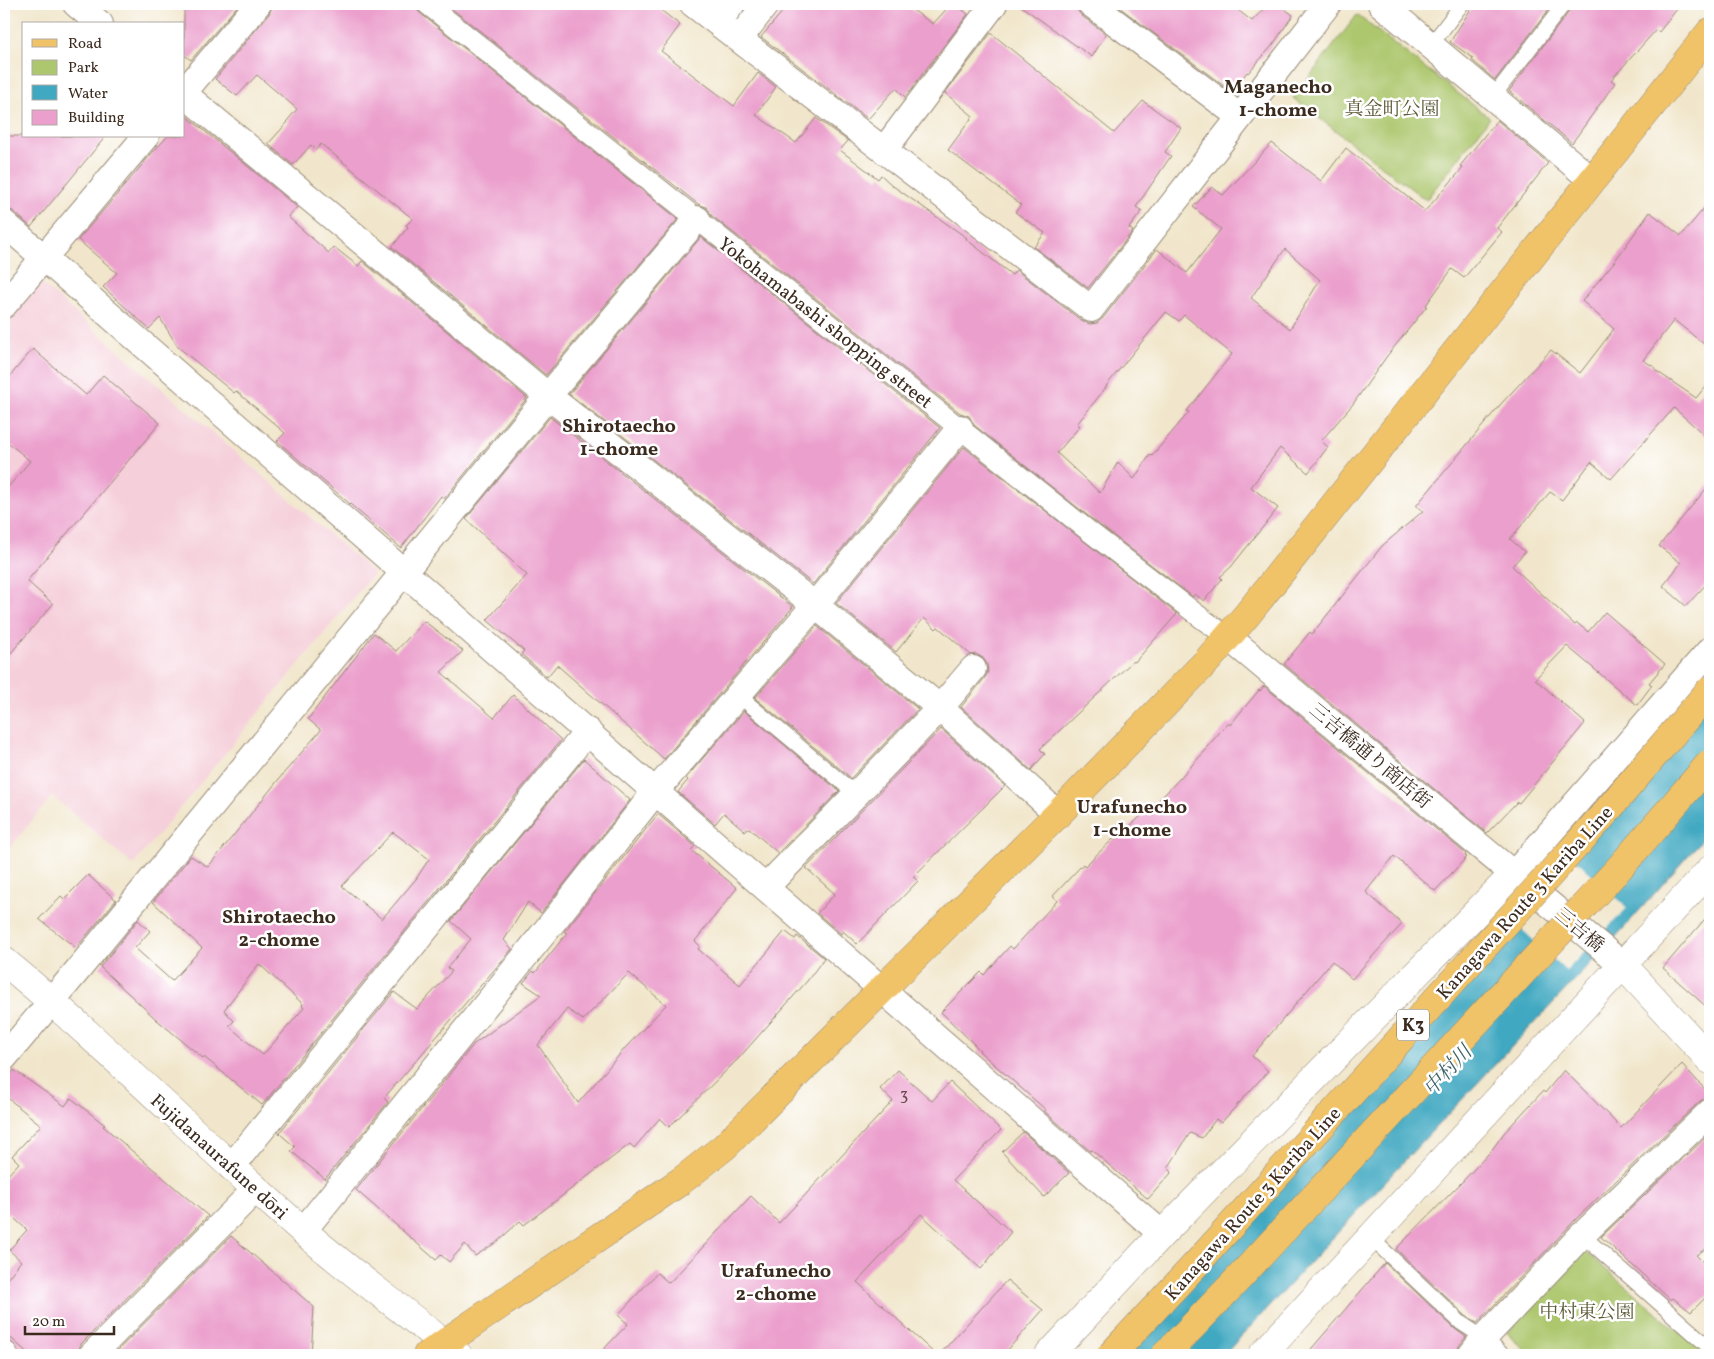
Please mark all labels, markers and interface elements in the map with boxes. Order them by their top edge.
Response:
legend [22,22,185,138]
text: Road [68,34,102,55]
text: Park [68,58,99,79]
district label: Maganecho 1-chome [1224,74,1332,125]
text: Water [68,84,108,105]
park label: 真金町公園 [1344,97,1440,123]
text: Building [68,108,125,129]
street label: Yokohamabashi shopping street [712,232,938,416]
district label: Shirotaecho 1-chome [562,413,676,464]
street label: 三吉橋通り商店街 [1303,698,1436,815]
district label: Urafunecho 1-chome [1077,794,1187,845]
street label: Kanagawa Route 3 Kariba Line [1431,801,1620,1006]
street label: 三吉橋 [1549,902,1609,959]
district label: Shirotaecho 2-chome [222,904,336,955]
road number: K3 [1397,1010,1429,1040]
water label: 中村川 [1418,1038,1481,1103]
house number: 3 [900,1085,908,1107]
street label: Fujidanaurafune dōri [144,1089,293,1227]
street label: Kanagawa Route 3 Kariba Line [1159,1102,1348,1307]
district label: Urafunecho 2-chome [721,1258,831,1309]
park label: 中村東公園 [1539,1300,1635,1326]
scale bar [25,1304,114,1336]
text: 20 m [32,1312,65,1333]

